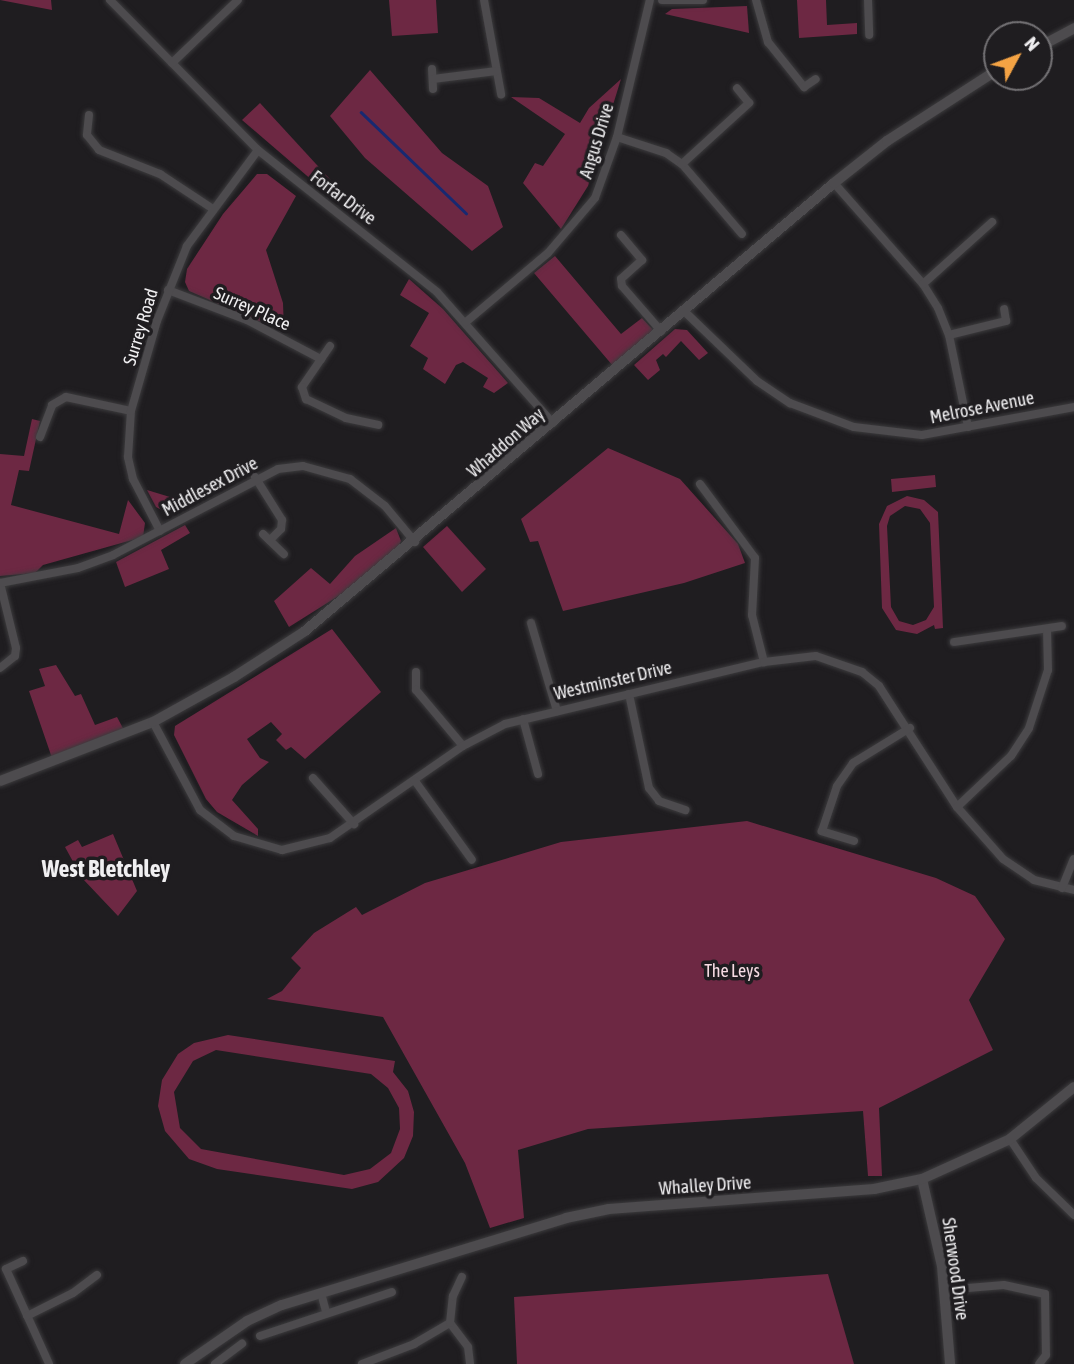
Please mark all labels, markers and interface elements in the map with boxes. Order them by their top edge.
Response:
north arrow [983,21,1053,91]
text: N [1020,32,1044,55]
street label: Angus Drive [575,101,619,181]
street label: Forfar Drive [306,166,380,230]
street label: Surrey Place [210,283,294,335]
street label: Surrey Road [119,286,163,368]
street label: Melrose Avenue [928,387,1036,429]
street label: Whaddon Way [463,404,549,482]
street label: Middlesex Drive [159,453,261,521]
street label: Westminster Drive [552,657,674,705]
district label: West Bletchley [42,855,170,883]
park label: The Leys [704,960,760,982]
street label: Whalley Drive [658,1172,752,1200]
street label: Sherwood Drive [937,1216,973,1322]

